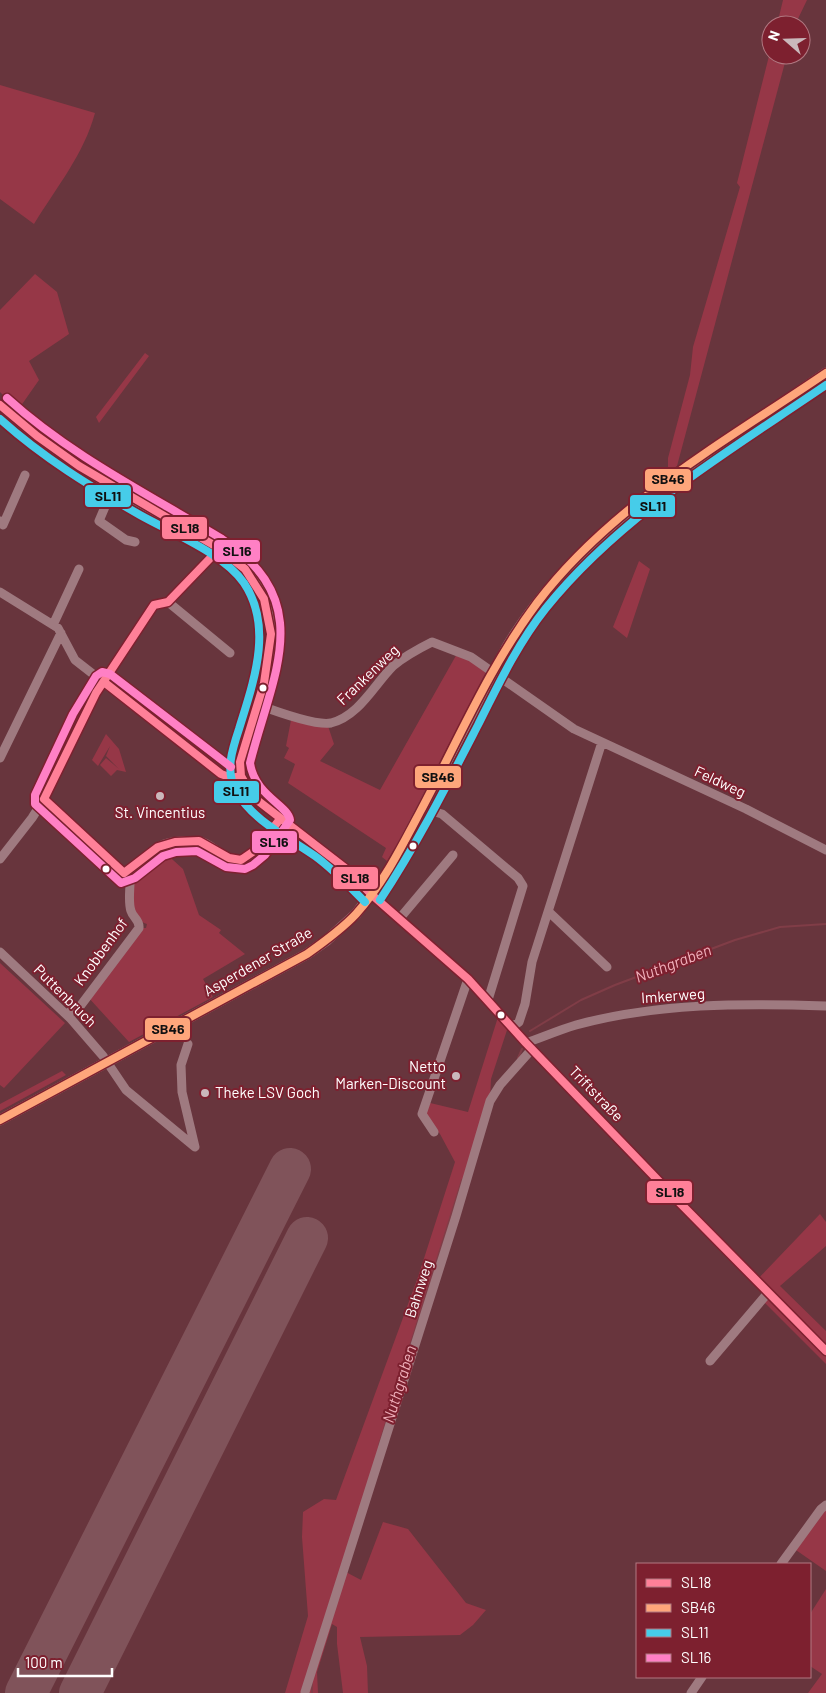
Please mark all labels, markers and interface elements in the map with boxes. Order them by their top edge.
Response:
north arrow [761,15,811,65]
text: N [764,28,783,43]
line badge: SB46 [644,468,692,492]
text: SB46 [652,470,685,487]
line badge: SL11 [84,484,132,508]
text: SL11 [95,487,121,504]
line badge: SL11 [629,494,676,518]
text: SL11 [640,497,666,514]
line badge: SL18 [161,516,208,540]
text: SL18 [171,519,200,536]
line badge: SL16 [213,539,261,563]
text: SL16 [223,542,252,559]
street label: Frankenweg [333,640,402,708]
unlabelled marker [258,683,268,693]
street label: Feldweg [692,761,749,801]
line badge: SB46 [414,765,462,789]
text: SB46 [422,768,455,785]
line badge: SL11 [213,780,260,804]
text: SL11 [223,782,249,799]
marker: St. Vincentius [154,790,166,802]
place label: St. Vincentius [115,803,205,821]
line badge: SL16 [251,830,298,854]
text: SL16 [260,833,289,850]
unlabelled marker [408,841,418,851]
unlabelled marker [101,864,111,874]
line badge: SL18 [332,866,379,890]
text: SL18 [341,869,370,886]
street label: Knobbenhof [70,914,131,989]
street label: Asperdener Straße [200,923,315,999]
water label: Nuthgraben [632,939,714,986]
street label: Puttenbruch [31,960,101,1030]
street label: Imkerweg [640,984,705,1006]
unlabelled marker [496,1010,506,1020]
line badge: SB46 [144,1017,191,1041]
text: SB46 [152,1020,185,1037]
place label: Netto Marken-Discount [335,1057,446,1092]
street label: Triftstraße [566,1062,627,1125]
marker: Netto Marken-Discount [450,1070,462,1082]
place label: Theke LSV Goch [215,1083,320,1101]
marker: Theke LSV Goch [199,1087,211,1099]
line badge: SL18 [646,1180,693,1204]
text: SL18 [656,1183,685,1200]
street label: Bahnweg [400,1258,436,1320]
water label: Nuthgraben [378,1343,419,1425]
legend [636,1563,811,1678]
text: SL18 [681,1573,711,1591]
text: SB46 [681,1598,715,1616]
text: SL11 [681,1623,709,1641]
scale bar [18,1646,111,1678]
text: SL16 [681,1648,711,1666]
text: 100 m [25,1653,63,1671]

